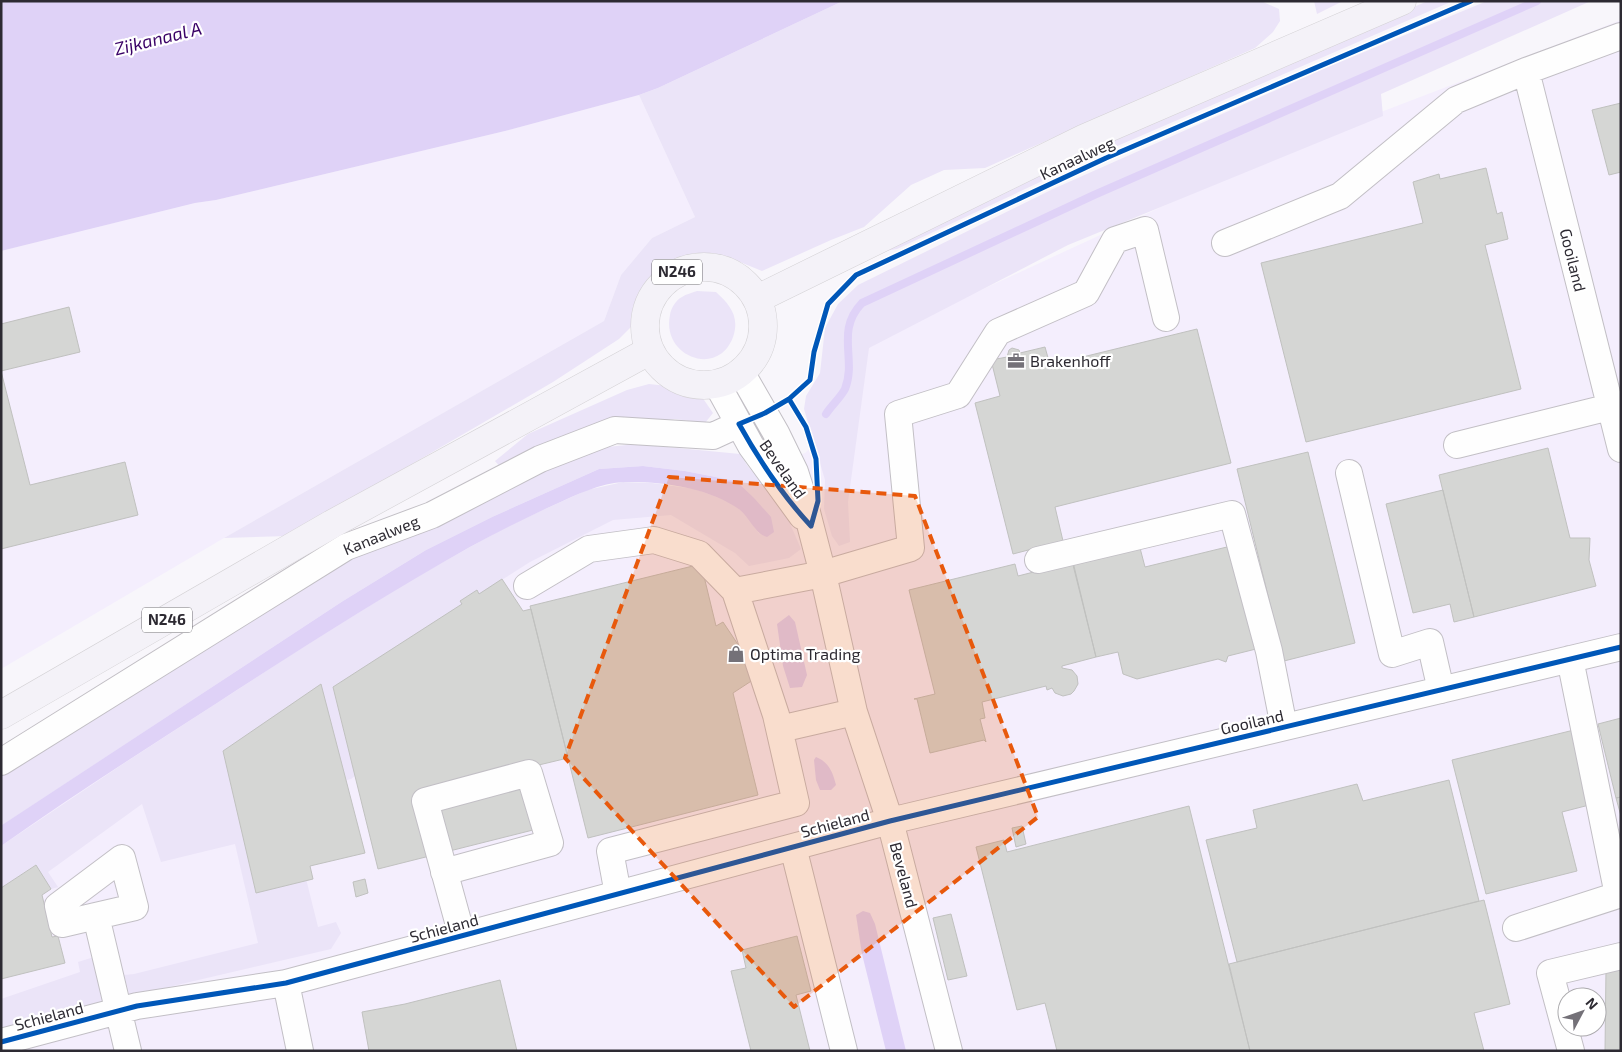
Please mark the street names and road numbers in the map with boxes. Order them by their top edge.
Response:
street label: Kanaalweg [1036,132,1117,183]
street label: Gooiland [1557,226,1590,293]
road number: N246 [652,260,702,284]
street label: Beveland [756,436,811,502]
street label: Kanaalweg [340,511,422,558]
road number: N246 [142,608,192,632]
street label: Gooiland [1218,705,1285,738]
street label: Schieland [798,804,871,841]
street label: Beveland [887,840,922,910]
street label: Schieland [407,909,480,946]
street label: Schieland [12,997,85,1034]

